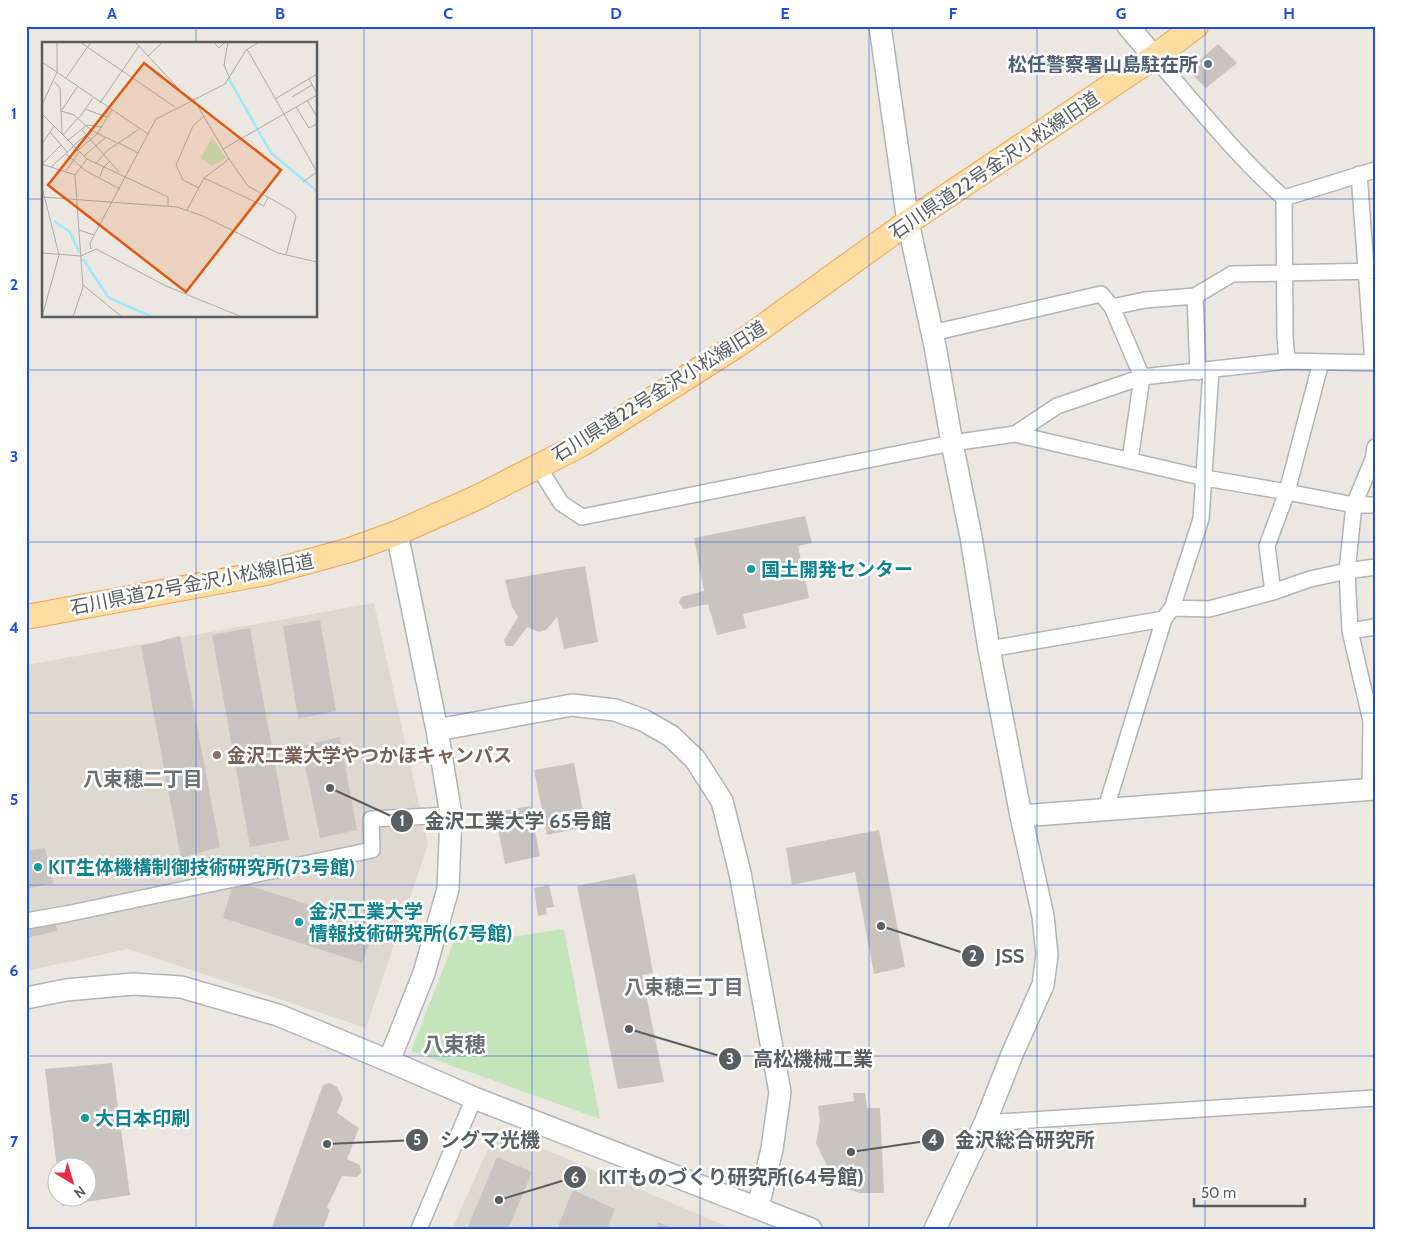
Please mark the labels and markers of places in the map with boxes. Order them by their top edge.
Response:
place label: 松任警察署山島駐在所 [1008,53,1198,76]
marker: 松任警察署山島駐在所 [1202,58,1214,70]
place label: 国土開発センター [761,558,913,581]
marker: 国土開発センター [745,563,757,575]
place label: 金沢工業大学やつかほキャンパス [227,744,512,767]
marker: 金沢工業大学やつかほキャンパス [211,749,223,761]
callout: 金沢工業大学 65号館 [389,803,621,838]
place label: KIT生体機構制御技術研究所(73号館) [48,856,355,879]
marker: KIT生体機構制御技術研究所(73号館) [32,861,44,873]
place label: 金沢工業大学 情報技術研究所(67号館) [309,900,512,945]
marker: 金沢工業大学 情報技術研究所(67号館) [293,916,305,928]
callout: JSS [960,938,1034,973]
callout: 高松機械工業 [718,1041,883,1076]
place label: 大日本印刷 [95,1107,190,1130]
marker: 大日本印刷 [79,1112,91,1124]
callout: 金沢総合研究所 [920,1122,1105,1157]
callout: シグマ光機 [405,1123,550,1158]
callout: KITものづくり研究所(64号館) [563,1160,873,1195]

